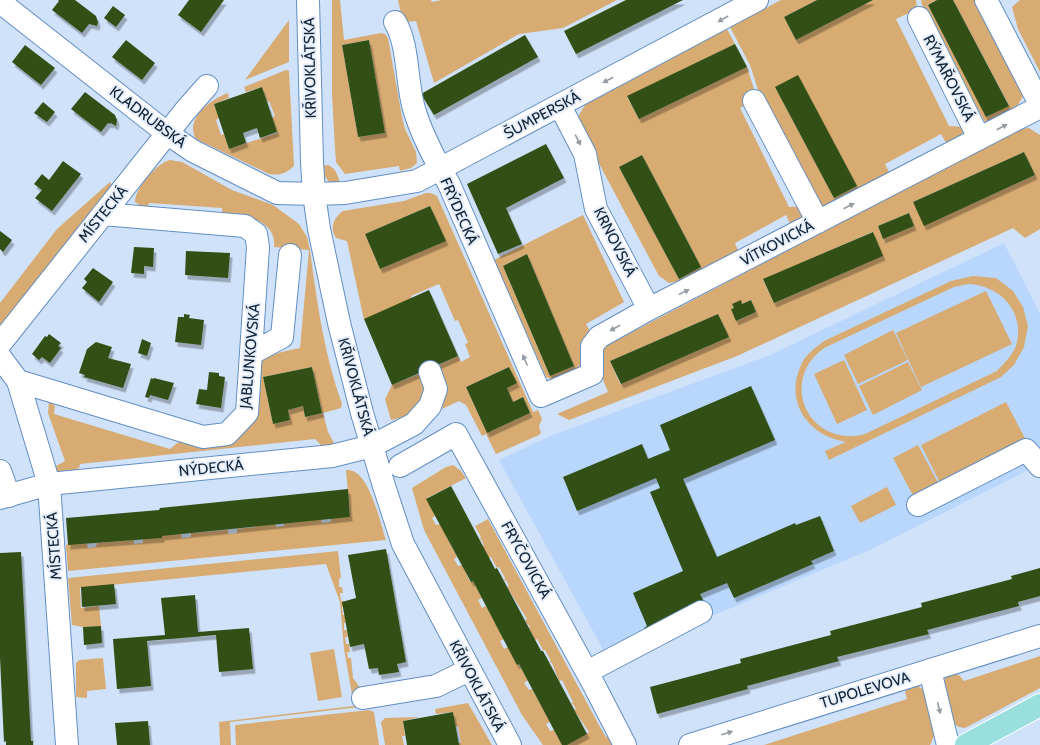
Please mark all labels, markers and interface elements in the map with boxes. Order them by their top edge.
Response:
one-way arrow [717,15,729,22]
street label: KŘIVOKLÁTSKÁ [299,17,320,119]
street label: RÝMAŘOVSKÁ [920,31,980,125]
one-way arrow [603,76,614,83]
street label: KLADRUBSKÁ [106,81,191,152]
street label: ŠUMPERSKÁ [500,86,584,143]
one-way arrow [996,123,1008,130]
one-way arrow [574,135,581,146]
street label: FRÝDECKÁ [436,174,483,248]
street label: MÍSTECKÁ [74,181,132,246]
one-way arrow [843,202,855,209]
street label: KRNOVSKÁ [590,204,641,280]
street label: VÍTKOVICKÁ [737,215,817,270]
one-way arrow [678,289,690,295]
street label: JABLUNKOVSKÁ [235,302,264,410]
one-way arrow [609,325,621,332]
street label: KŘIVOKLÁTSKÁ [334,336,379,439]
one-way arrow [522,354,528,366]
street label: NÝDECKÁ [178,455,245,480]
street label: MÍSTECKÁ [42,511,65,581]
street label: FRYČOVICKÁ [497,518,556,603]
street label: KŘIVOKLÁTSKÁ [445,637,510,735]
street label: TUPOLEVOVA [818,668,913,712]
one-way arrow [936,702,942,714]
one-way arrow [721,730,733,736]

